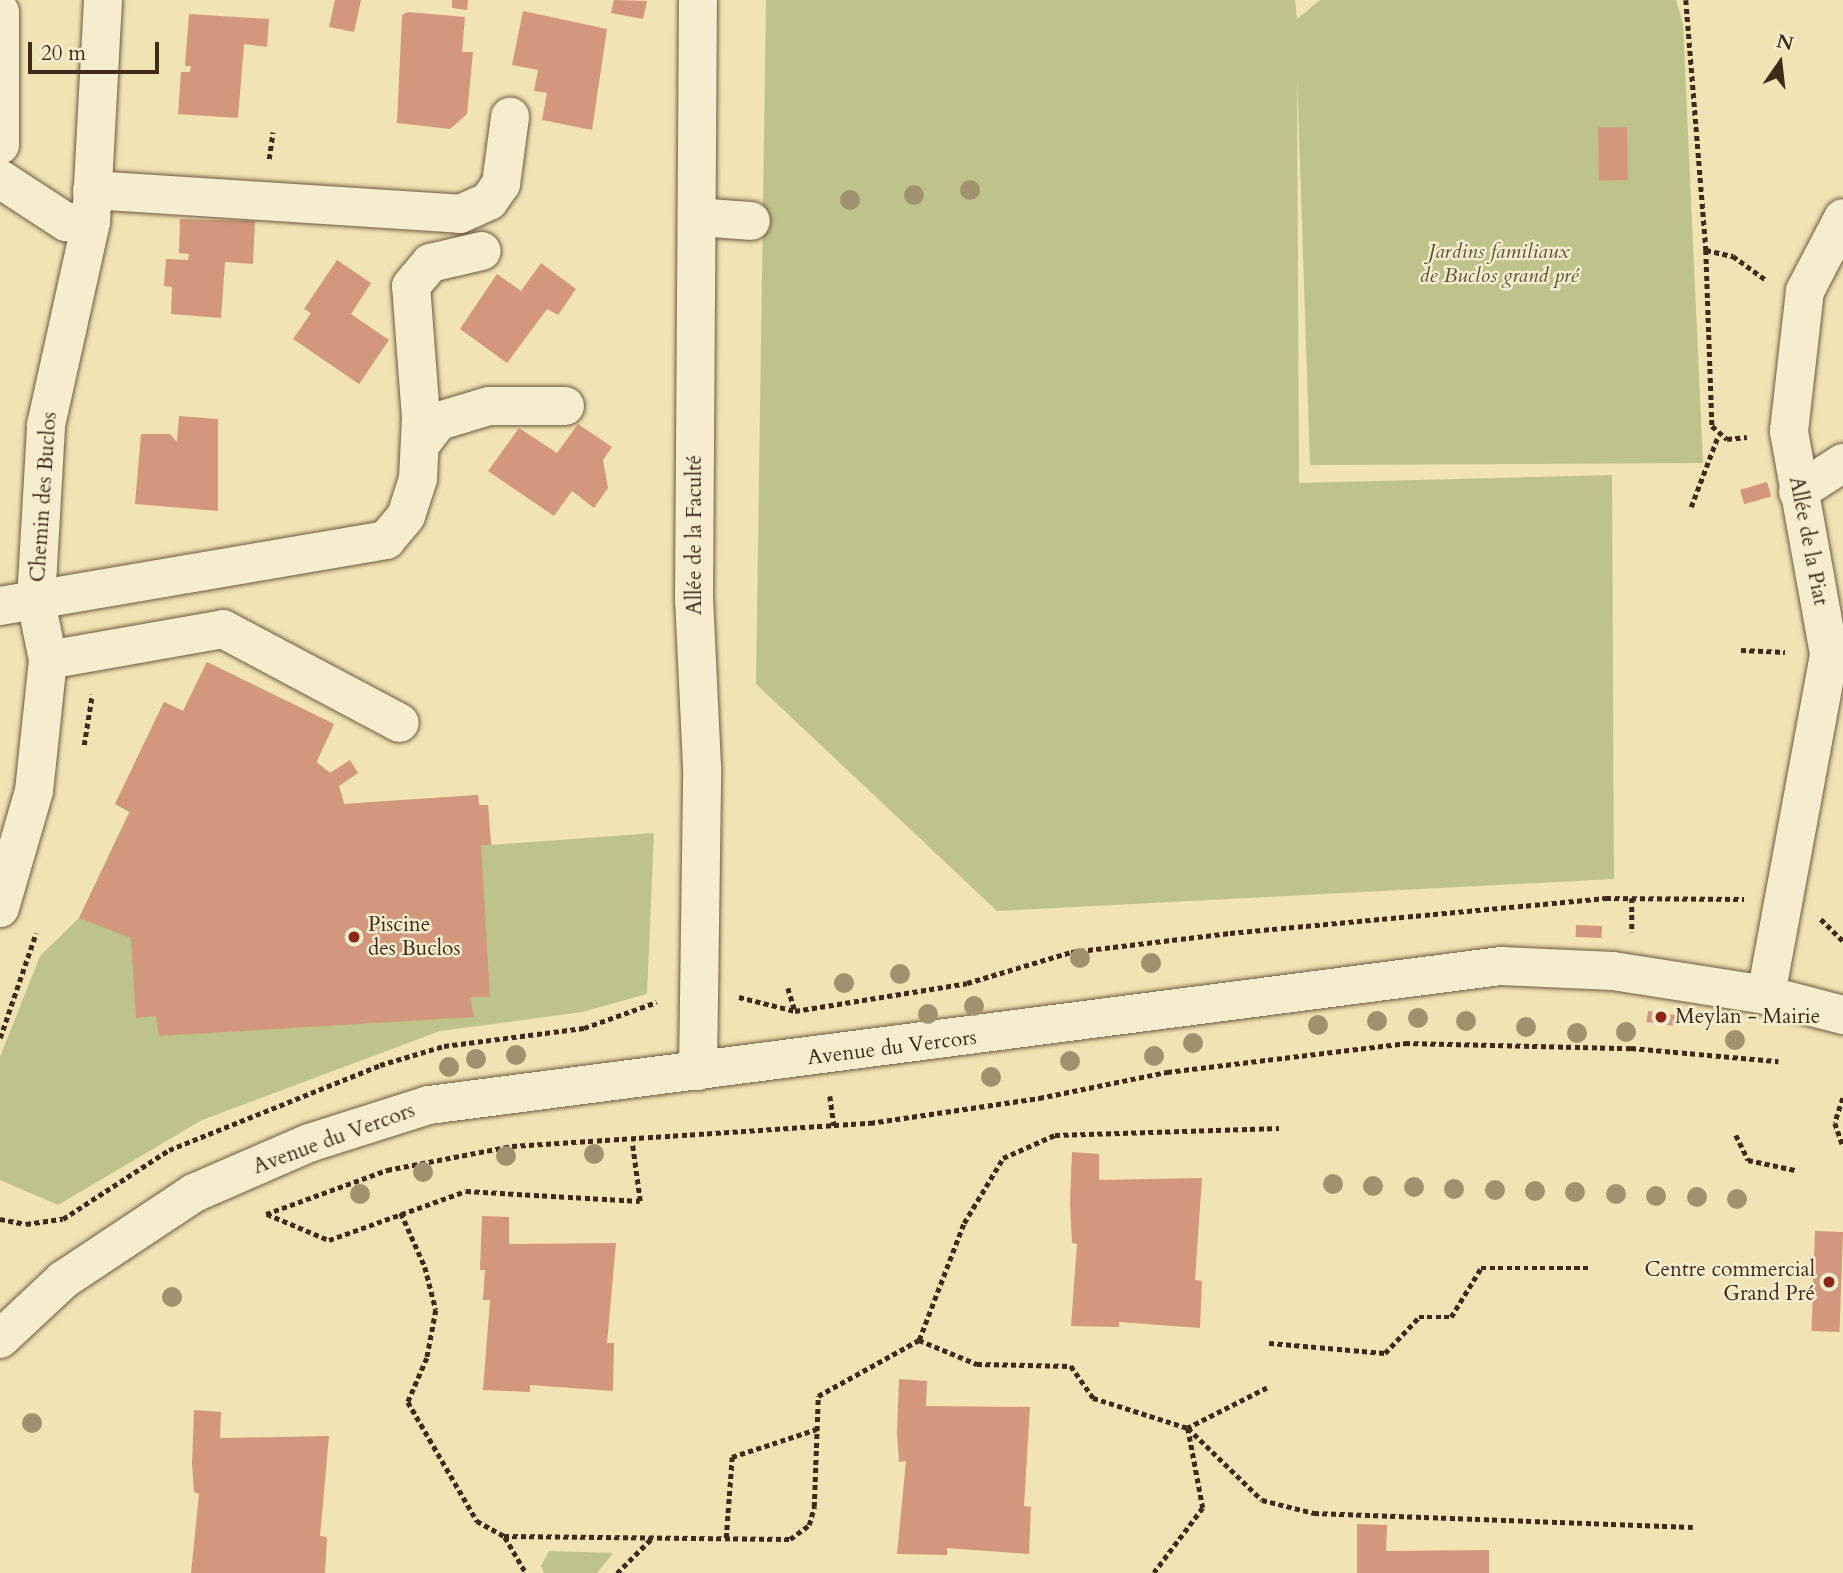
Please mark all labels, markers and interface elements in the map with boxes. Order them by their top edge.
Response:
scale bar [32,28,163,72]
north arrow [1745,28,1815,98]
text: N [1774,28,1796,57]
text: 20 m [41,39,86,68]
park label: Jardins familiaux de Buclos grand pré [1419,239,1579,289]
street label: Chemin des Buclos [25,411,63,583]
street label: Allée de la Faculté [682,455,708,615]
street label: Allée de la Piat [1783,474,1833,608]
place label: Piscine des Buclos [368,912,460,962]
marker: Piscine des Buclos [346,929,362,945]
place label: Meylan - Mairie [1675,1004,1820,1030]
marker: Meylan - Mairie [1653,1009,1669,1025]
street label: Avenue du Vercors [806,1025,978,1071]
street label: Avenue du Vercors [250,1098,418,1180]
place label: Centre commercial Grand Pré [1644,1257,1815,1307]
marker: Centre commercial Grand Pré [1821,1274,1837,1290]

